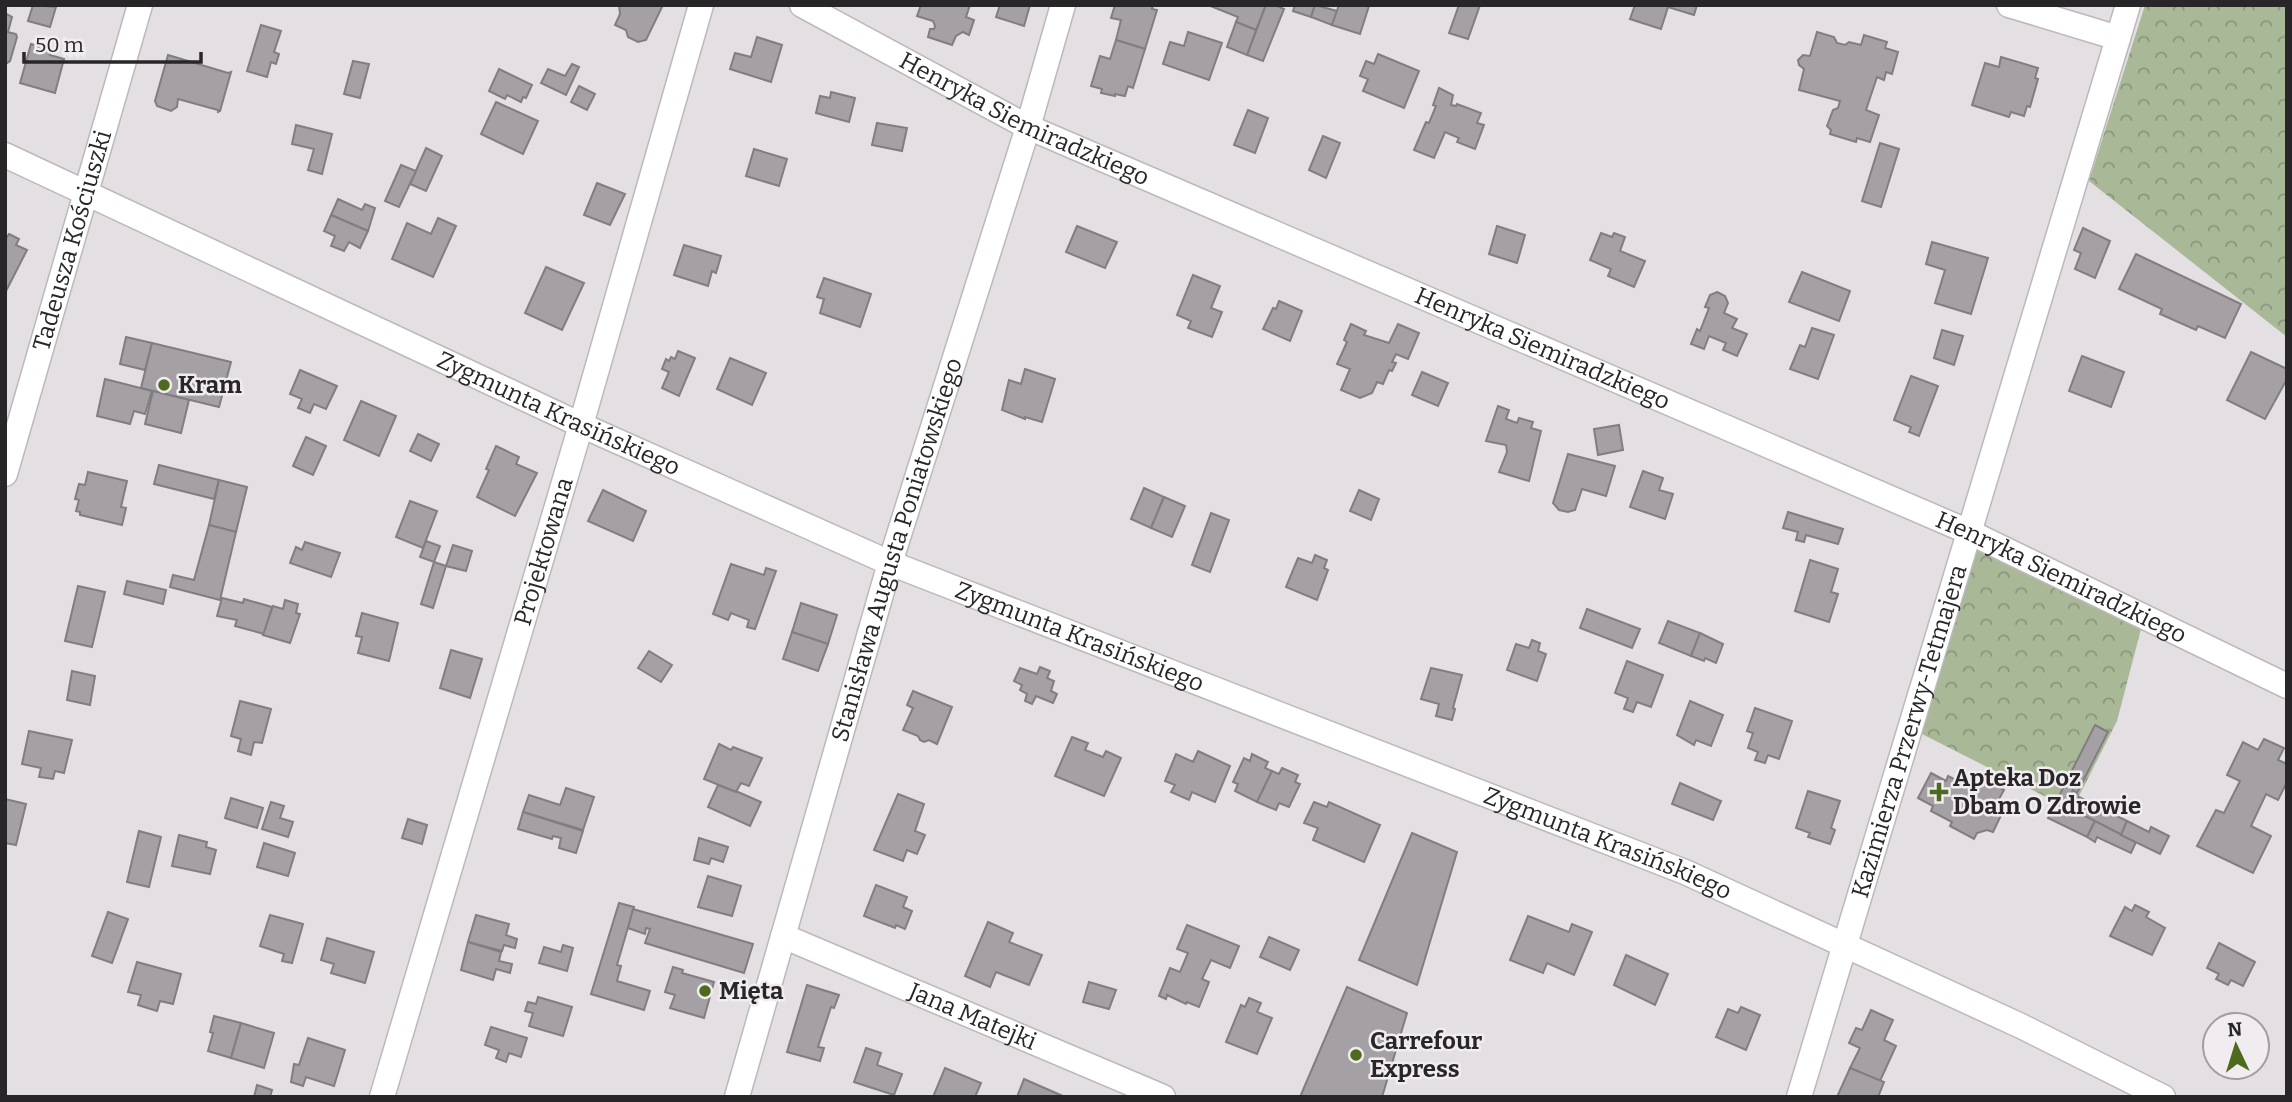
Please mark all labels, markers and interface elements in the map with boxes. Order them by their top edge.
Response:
scale bar [24,21,201,65]
text: 50 m [35,32,84,58]
street label: Henryka Siemiradzkiego [895,46,1153,191]
street label: Tadeusza Kościuszki [27,127,117,354]
street label: Henryka Siemiradzkiego [1411,281,1674,416]
street label: Zygmunta Krasińskiego [433,346,684,481]
street label: Stanisława Augusta Poniatowskiego [826,355,968,745]
place label: Kram [178,371,242,399]
marker: Kram [156,377,172,393]
street label: Projektowana [508,474,579,629]
street label: Henryka Siemiradzkiego [1932,505,2191,649]
street label: Kazimierza Przerwy-Tetmajera [1846,561,1973,901]
street label: Zygmunta Krasińskiego [951,576,1208,698]
place label: Apteka Doz Dbam O Zdrowie [1953,764,2141,820]
street label: Zygmunta Krasińskiego [1480,781,1736,905]
marker: Apteka Doz Dbam O Zdrowie [1931,784,1947,800]
place label: Mięta [719,977,784,1005]
street label: Jana Matejki [904,977,1041,1056]
marker: Mięta [697,983,713,999]
north arrow [2201,1011,2271,1081]
text: N [2227,1018,2243,1042]
place label: Carrefour Express [1370,1027,1482,1083]
marker: Carrefour Express [1348,1047,1364,1063]

